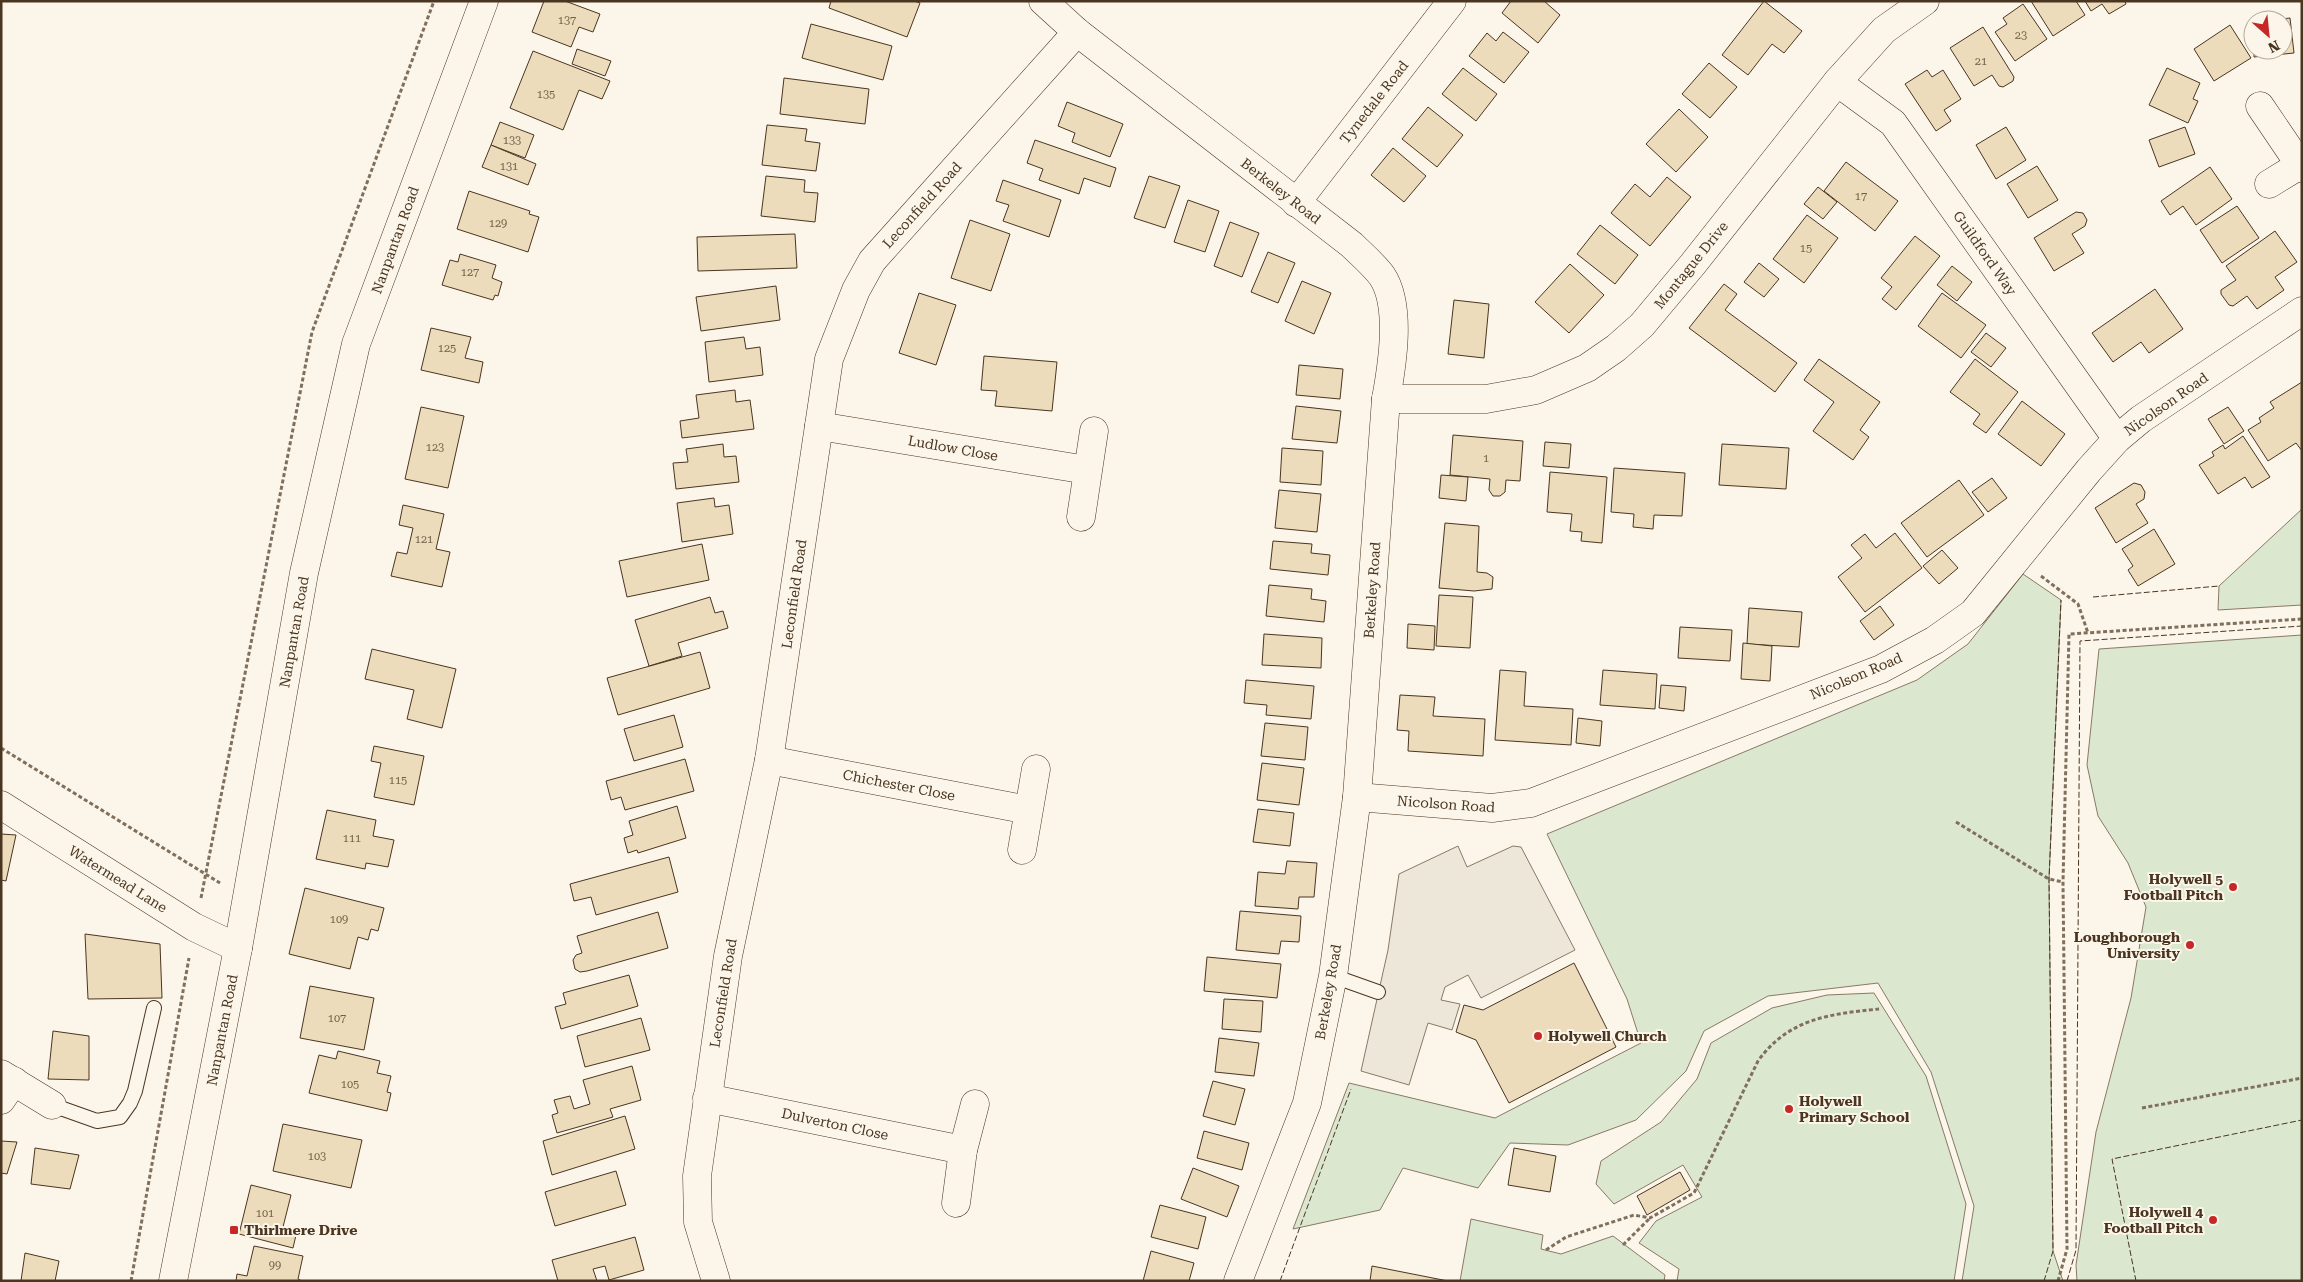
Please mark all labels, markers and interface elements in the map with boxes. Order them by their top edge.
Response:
north arrow [2243,10,2293,60]
house number: 137 [558,14,576,27]
house number: 23 [2015,29,2027,42]
text: N [2265,37,2282,56]
house number: 21 [1975,55,1987,68]
street label: Tynedale Road [1337,57,1411,147]
house number: 135 [537,88,555,101]
house number: 133 [503,134,521,147]
street label: Berkeley Road [1238,155,1324,227]
street label: Leconfield Road [879,159,965,251]
house number: 131 [500,160,518,173]
street label: Nanpantan Road [368,184,422,296]
house number: 17 [1855,190,1867,203]
street label: Guildford Way [1950,208,2020,299]
house number: 129 [489,217,507,230]
street label: Montague Drive [1651,218,1731,312]
house number: 15 [1800,242,1812,255]
house number: 127 [461,266,479,279]
house number: 125 [438,342,456,355]
street label: Nicolson Road [2121,369,2211,439]
street label: Ludlow Close [907,432,1000,464]
house number: 123 [426,441,444,454]
house number: 1 [1483,452,1489,465]
house number: 121 [415,533,433,546]
street label: Leconfield Road [778,538,810,650]
street label: Berkeley Road [1361,541,1383,639]
street label: Nanpantan Road [276,575,312,689]
street label: Nicolson Road [1808,649,1905,703]
street label: Chichester Close [841,766,957,804]
house number: 115 [389,774,407,787]
street label: Nicolson Road [1396,793,1496,815]
house number: 111 [343,832,361,845]
street label: Watermead Lane [66,842,170,916]
place label: Holywell 5 Football Pitch [2124,871,2224,903]
marker: Holywell 5 Football Pitch [2227,881,2239,893]
house number: 109 [330,913,348,926]
place label: Loughborough University [2074,929,2181,961]
street label: Leconfield Road [706,937,740,1049]
marker: Loughborough University [2184,939,2196,951]
street label: Berkeley Road [1312,943,1344,1041]
street label: Nanpantan Road [203,973,241,1087]
house number: 107 [328,1012,346,1025]
place label: Holywell Church [1548,1028,1667,1044]
marker: Holywell Church [1532,1030,1544,1042]
house number: 105 [341,1078,359,1091]
place label: Holywell Primary School [1799,1093,1910,1125]
marker: Holywell Primary School [1783,1103,1795,1115]
street label: Dulverton Close [780,1105,890,1143]
house number: 103 [308,1150,326,1163]
place label: Holywell 4 Football Pitch [2104,1204,2204,1236]
house number: 101 [256,1207,274,1220]
marker: Holywell 4 Football Pitch [2207,1214,2219,1226]
place label: Thirlmere Drive [244,1222,357,1238]
marker: Thirlmere Drive [228,1224,240,1236]
house number: 99 [269,1259,281,1272]

